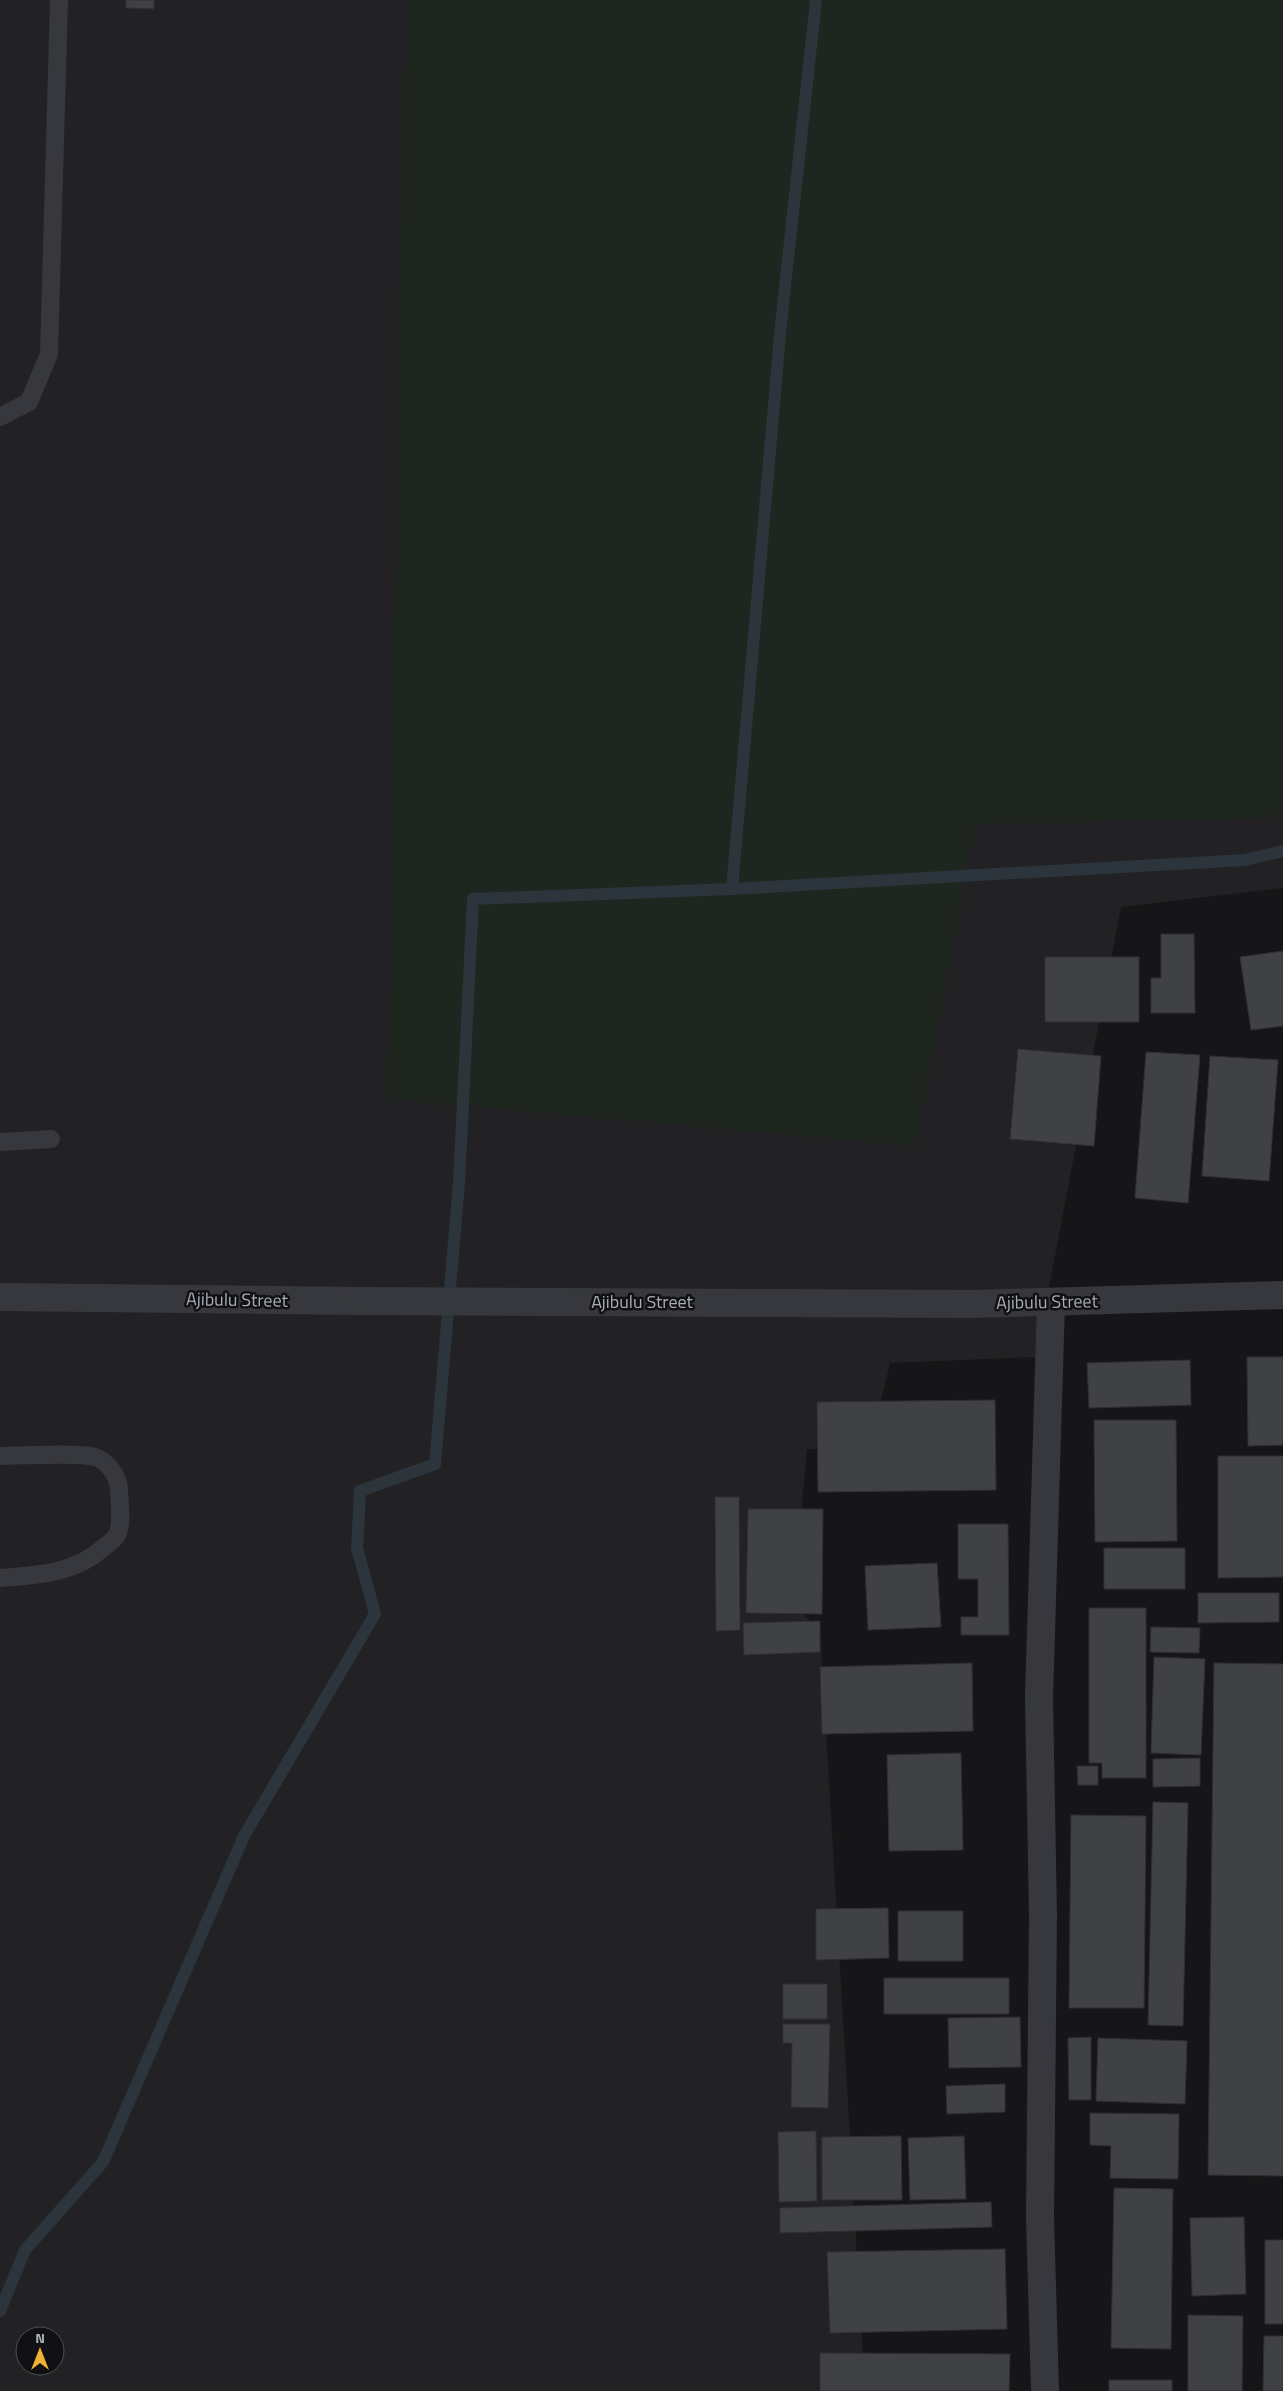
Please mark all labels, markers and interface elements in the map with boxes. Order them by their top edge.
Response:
street label: Ajibulu Street [186,1285,289,1314]
street label: Ajibulu Street [996,1287,1099,1316]
street label: Ajibulu Street [591,1288,694,1315]
north arrow [15,2326,65,2376]
text: N [35,2327,45,2348]

